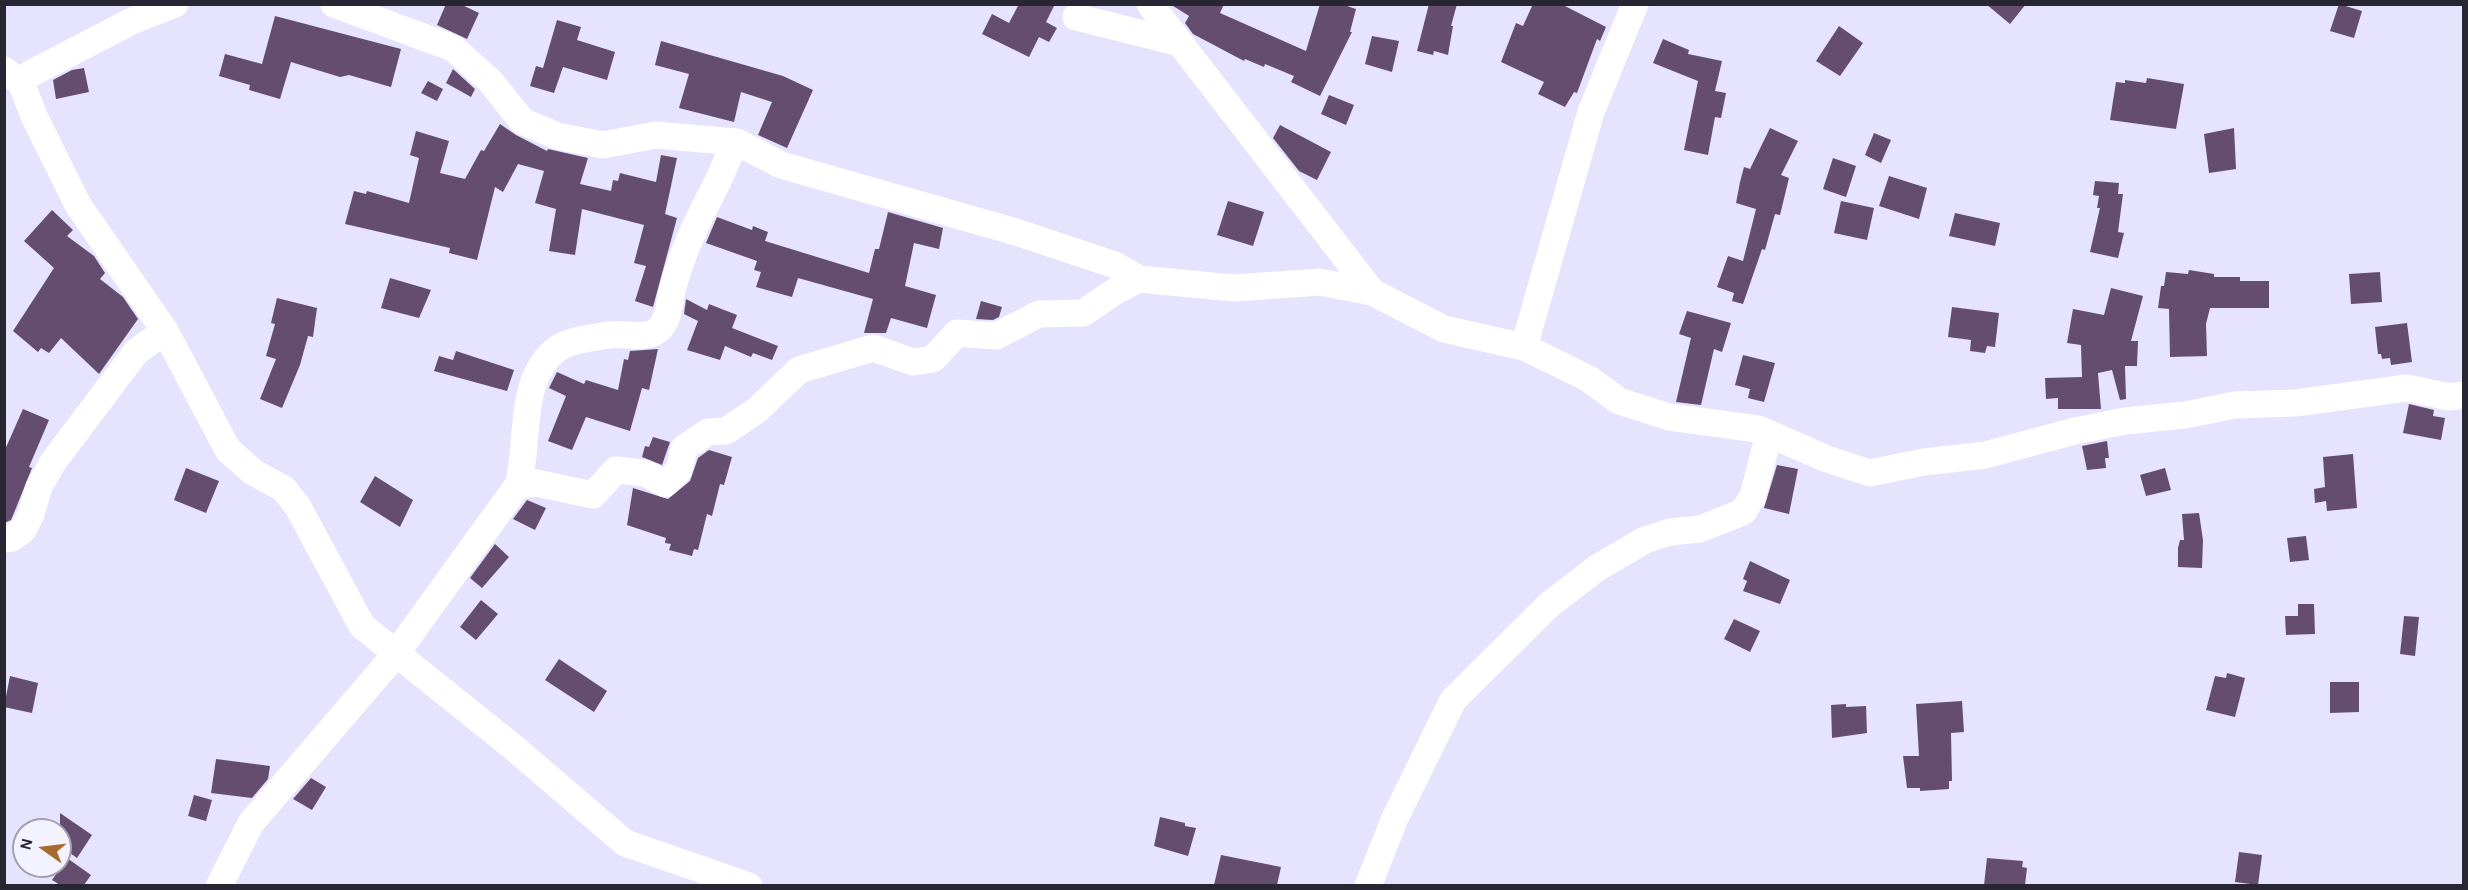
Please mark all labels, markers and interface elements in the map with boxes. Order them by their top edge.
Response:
north arrow [12,818,72,878]
text: N [15,836,37,852]

